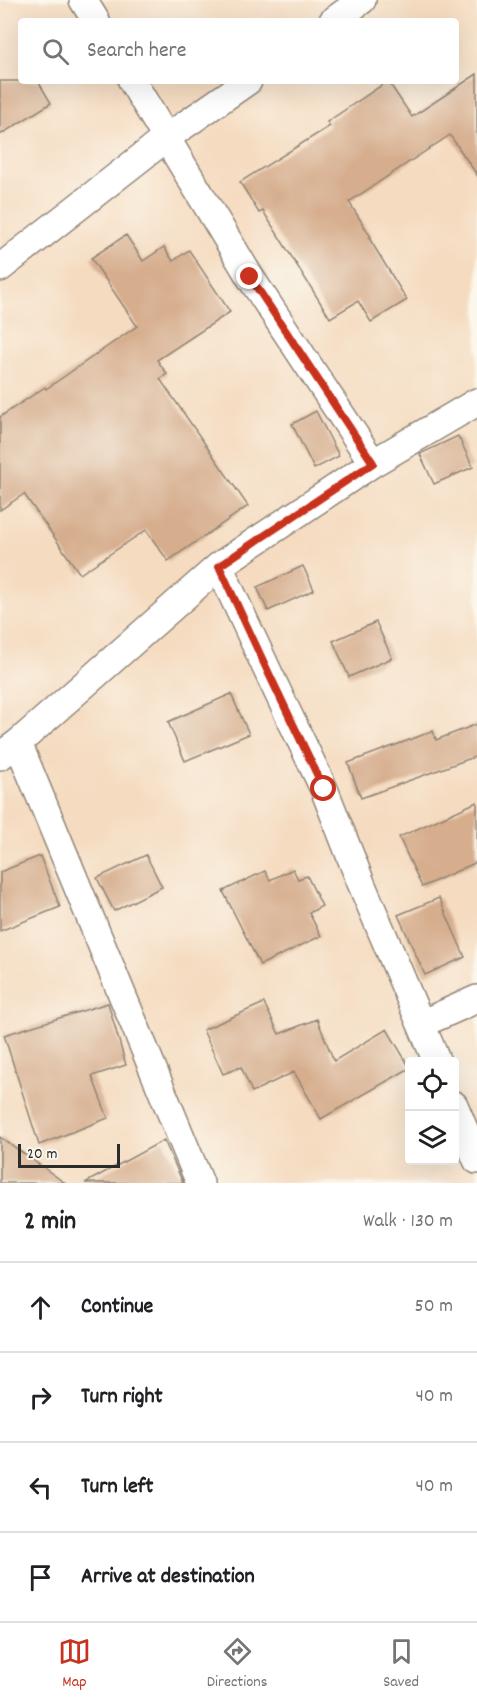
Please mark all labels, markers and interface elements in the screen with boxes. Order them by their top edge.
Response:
search box [18,18,459,84]
icon: search [39,35,72,68]
text: Search here [87,36,186,67]
route end [236,263,262,289]
route start [310,775,336,801]
map controls [405,1057,459,1165]
button: locate [405,1057,459,1111]
button: layers [405,1111,459,1165]
scale bar [18,1141,120,1168]
text: 20 m [27,1143,57,1166]
text: 2 min [24,1204,76,1241]
text: Walk · 130 m [363,1208,453,1236]
icon: ahead [24,1291,57,1324]
text: Continue [81,1292,153,1323]
text: 50 m [415,1293,453,1321]
icon: right [24,1381,57,1414]
text: Turn right [81,1382,163,1413]
text: 40 m [415,1383,453,1411]
icon: left [24,1471,57,1504]
text: Turn left [81,1472,153,1503]
text: 40 m [415,1473,453,1501]
icon: arrive [24,1561,57,1594]
text: Arrive at destination [81,1562,255,1593]
tab: Map [58,1635,91,1694]
tab: Directions [207,1635,267,1694]
tab: Saved [383,1635,419,1694]

